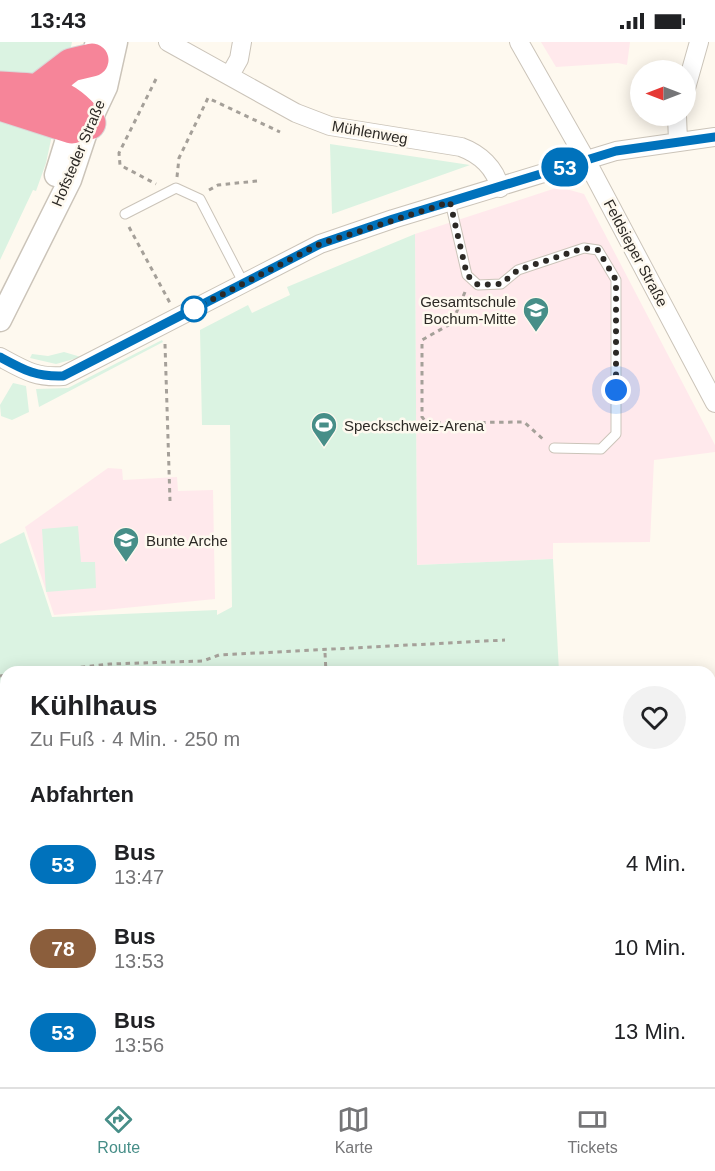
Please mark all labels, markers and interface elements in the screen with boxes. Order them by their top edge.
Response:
text: 13:43 [30,8,86,33]
north arrow [630,60,696,126]
map controls [630,60,696,126]
street label: Hofsteder Straße [48,97,108,209]
street label: Mühlenweg [331,117,409,147]
line badge: 53 [538,148,592,186]
text: 53 [553,156,577,179]
street label: Feldsieper Straße [601,196,671,310]
place label: Gesamtschule Bochum-Mitte [420,293,516,327]
school or university icon: Gesamtschule Bochum-Mitte [521,295,551,333]
unlabelled marker [181,296,207,322]
your location [601,375,631,405]
sports icon: Speckschweiz-Arena [309,410,339,448]
place label: Speckschweiz-Arena [344,417,485,434]
school or university icon: Bunte Arche [111,525,141,563]
place label: Bunte Arche [146,532,228,549]
button: heart [623,686,686,749]
text: Kühlhaus [30,690,158,721]
text: Zu Fuß · 4 Min. · 250 m [30,728,240,750]
text: Abfahrten [30,782,134,807]
text: Bus [114,840,156,865]
text: 4 Min. [626,851,686,876]
text: 53 [51,853,75,876]
text: 13:47 [114,866,164,888]
text: Bus [114,924,156,949]
text: 10 Min. [614,935,686,960]
text: 78 [51,937,75,960]
text: 13:53 [114,950,164,972]
text: Bus [114,1008,156,1033]
text: 13 Min. [614,1019,686,1044]
text: 53 [51,1021,75,1044]
text: 13:56 [114,1034,164,1056]
tab: Route [97,1103,140,1157]
tab: Karte [335,1103,373,1157]
tab: Tickets [568,1103,618,1157]

